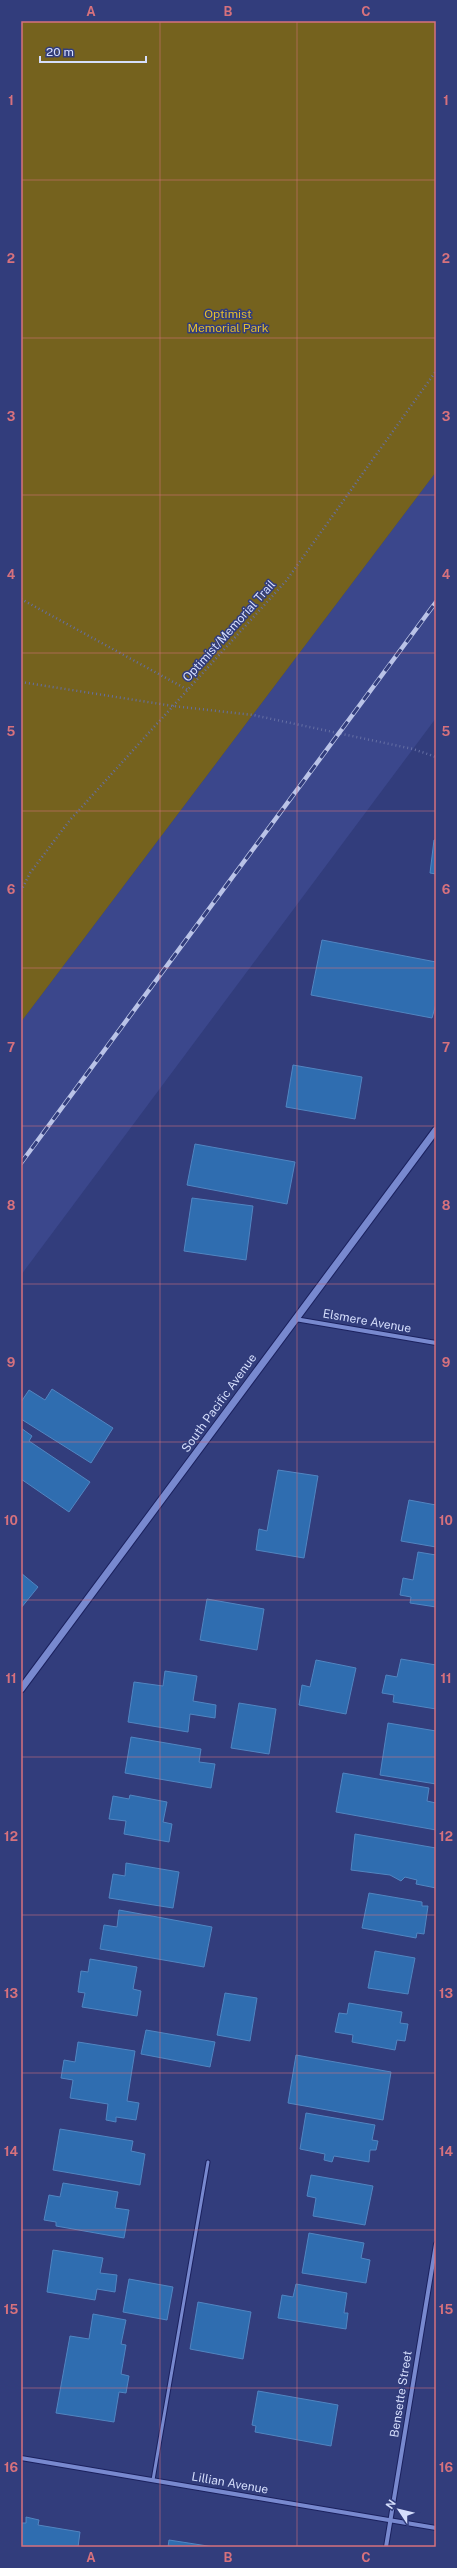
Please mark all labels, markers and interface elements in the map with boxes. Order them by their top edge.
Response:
text: A [86,4,96,19]
text: B [224,4,233,19]
text: C [361,4,371,19]
scale bar [40,38,146,64]
text: 20 m [46,45,74,59]
text: 1 [8,93,14,108]
text: 1 [443,93,449,108]
text: 2 [7,251,15,266]
text: 2 [442,251,450,266]
park label: Optimist Memorial Park [188,307,269,335]
text: 3 [7,409,16,424]
text: 3 [442,409,451,424]
text: 4 [7,567,16,582]
text: 4 [442,567,451,582]
street label: Optimist/Memorial Trail [180,577,278,684]
text: 5 [7,724,16,739]
text: 5 [442,724,451,739]
text: 6 [7,882,16,897]
text: 6 [442,882,451,897]
text: 7 [7,1040,15,1055]
text: 7 [442,1040,450,1055]
text: 8 [7,1198,16,1213]
text: 8 [442,1198,451,1213]
street label: Elsmere Avenue [322,1306,412,1336]
street label: South Pacific Avenue [179,1351,259,1455]
text: 9 [7,1355,15,1370]
text: 9 [442,1355,450,1370]
text: 10 [4,1513,18,1528]
text: 10 [439,1513,453,1528]
text: 11 [5,1671,17,1686]
text: 11 [440,1671,452,1686]
text: 12 [4,1829,18,1844]
text: 12 [439,1829,453,1844]
text: 13 [4,1986,18,2001]
text: 13 [439,1986,453,2001]
text: 14 [4,2144,19,2159]
text: 14 [439,2144,454,2159]
text: 15 [4,2302,18,2317]
text: 15 [439,2302,453,2317]
street label: Bensette Street [387,2349,415,2438]
text: 16 [4,2460,18,2475]
text: 16 [439,2460,453,2475]
street label: Lillian Avenue [191,2469,270,2497]
north arrow [379,2490,419,2530]
text: N [383,2497,398,2511]
text: A [86,2550,96,2565]
text: B [224,2550,233,2565]
text: C [361,2550,371,2565]

